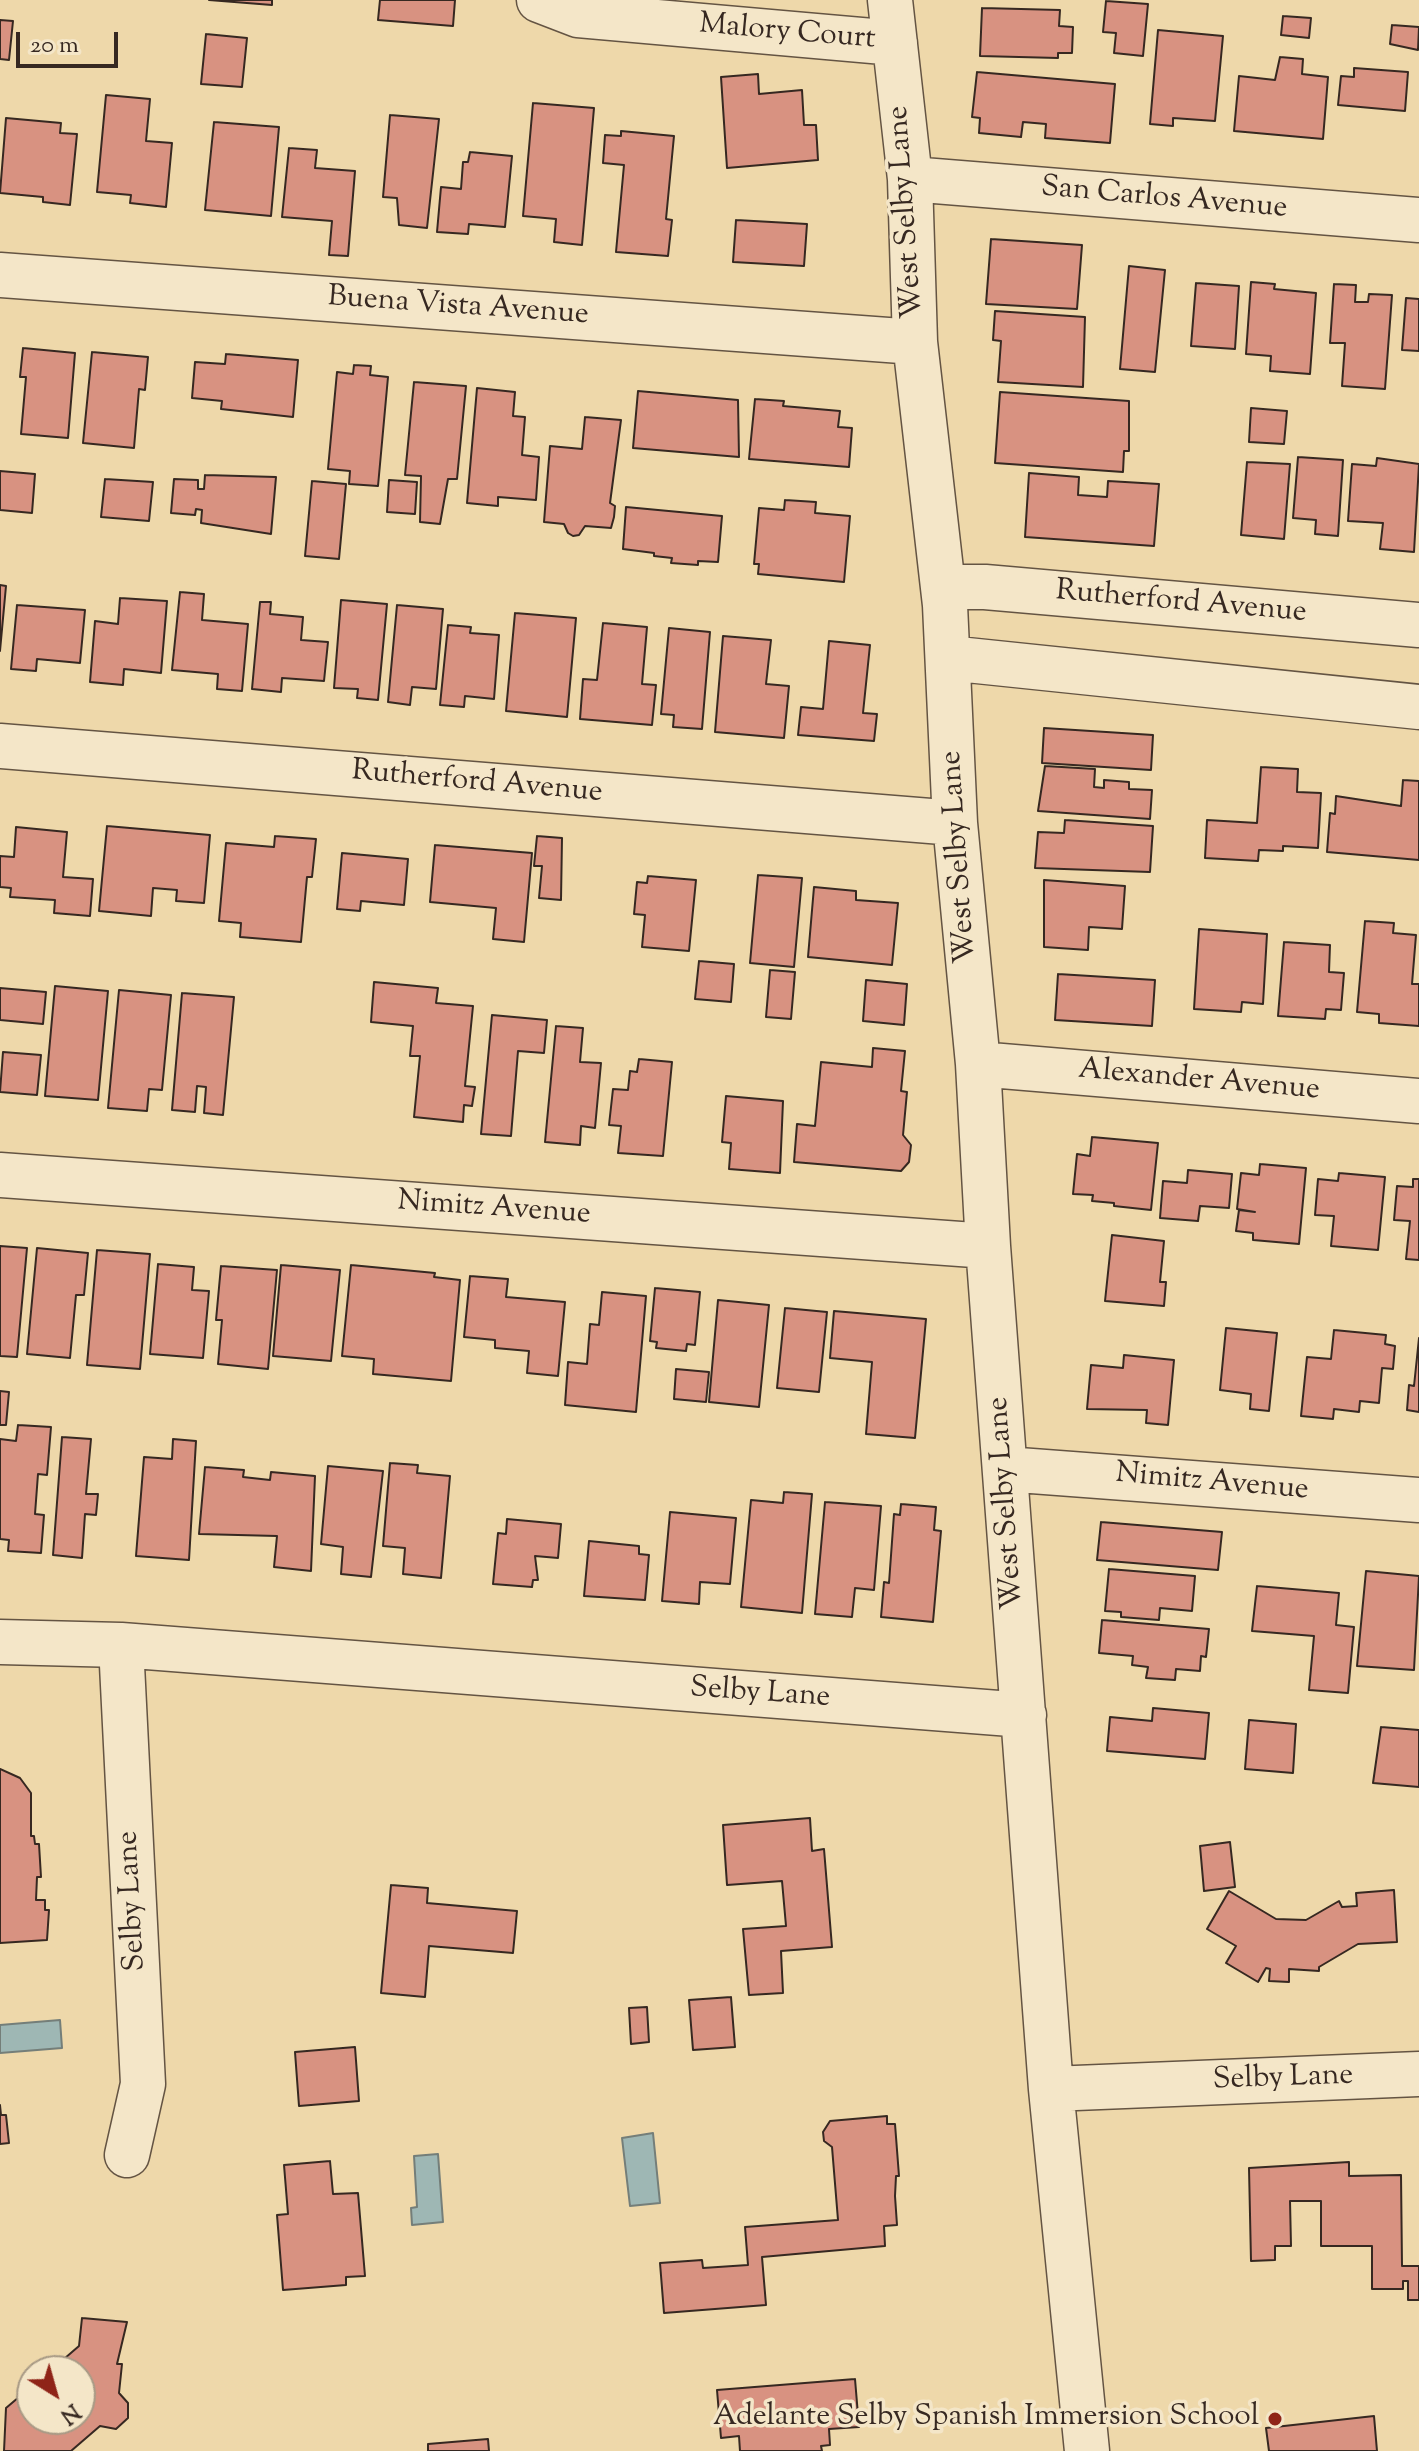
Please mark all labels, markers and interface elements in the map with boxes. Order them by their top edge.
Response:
street label: Malory Court [697,8,877,60]
scale bar [20,16,122,66]
text: 20 m [30,29,79,63]
street label: West Selby Lane [883,104,933,320]
street label: San Carlos Avenue [1039,171,1289,229]
street label: Buena Vista Avenue [326,281,590,335]
street label: Rutherford Avenue [1054,575,1308,633]
street label: West Selby Lane [936,749,986,965]
street label: Rutherford Avenue [350,755,604,813]
street label: Alexander Avenue [1077,1054,1321,1110]
street label: Nimitz Avenue [396,1185,592,1235]
street label: West Selby Lane [983,1395,1033,1611]
street label: Nimitz Avenue [1114,1458,1310,1510]
street label: Selby Lane [689,1672,831,1718]
street label: Selby Lane [112,1830,156,1972]
street label: Selby Lane [1212,2060,1354,2100]
north arrow [16,2355,96,2435]
text: N [53,2395,86,2431]
place label: Adelante Selby Spanish Immersion School [713,2401,1259,2437]
marker: Adelante Selby Spanish Immersion School [1266,2410,1284,2428]

